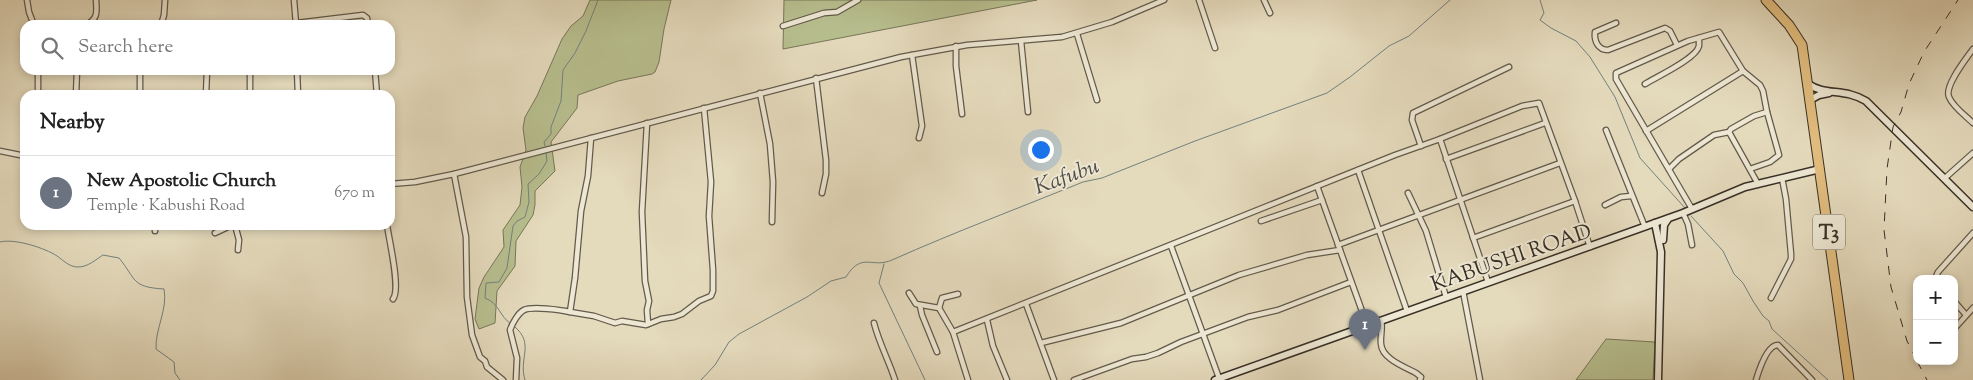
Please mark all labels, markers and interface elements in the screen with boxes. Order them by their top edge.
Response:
search box [20,20,395,75]
icon: search [38,34,66,62]
text: Search here [78,34,173,61]
text: Nearby [40,108,105,138]
your location [1028,137,1054,163]
water label: Kafubu [1030,151,1104,204]
text: New Apostolic Church [87,168,276,195]
text: 1 [53,182,59,205]
text: 670 m [334,182,375,205]
text: Temple · Kabushi Road [87,195,245,218]
road number: T3 [1813,214,1845,250]
street label: KABUSHI ROAD [1427,217,1596,300]
map controls [1913,275,1958,365]
button: + [1913,275,1958,320]
pin: 1 [1349,309,1381,350]
button: − [1913,320,1958,365]

